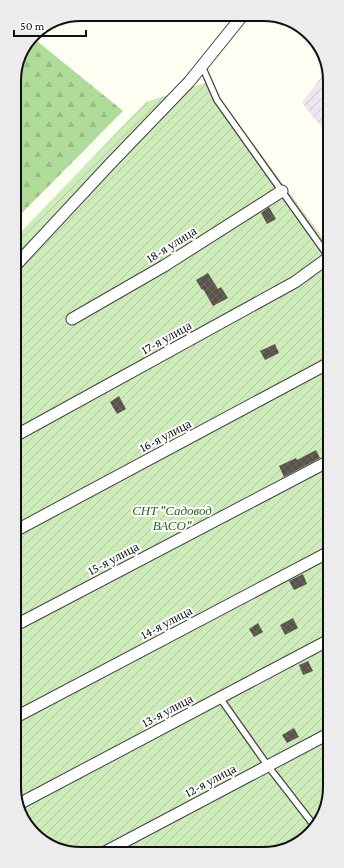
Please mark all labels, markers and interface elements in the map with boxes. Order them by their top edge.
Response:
scale bar [14,12,86,38]
text: 50 m [20,19,45,33]
street label: 18-я улица [143,223,199,266]
street label: 17-я улица [138,317,194,357]
street label: 16-я улица [137,416,194,455]
park label: СНТ "Садовод ВАСО" [132,503,212,533]
street label: 15-я улица [85,539,142,578]
street label: 14-я улица [138,603,195,642]
street label: 13-я улица [139,691,196,730]
street label: 12-я улица [182,761,239,800]

